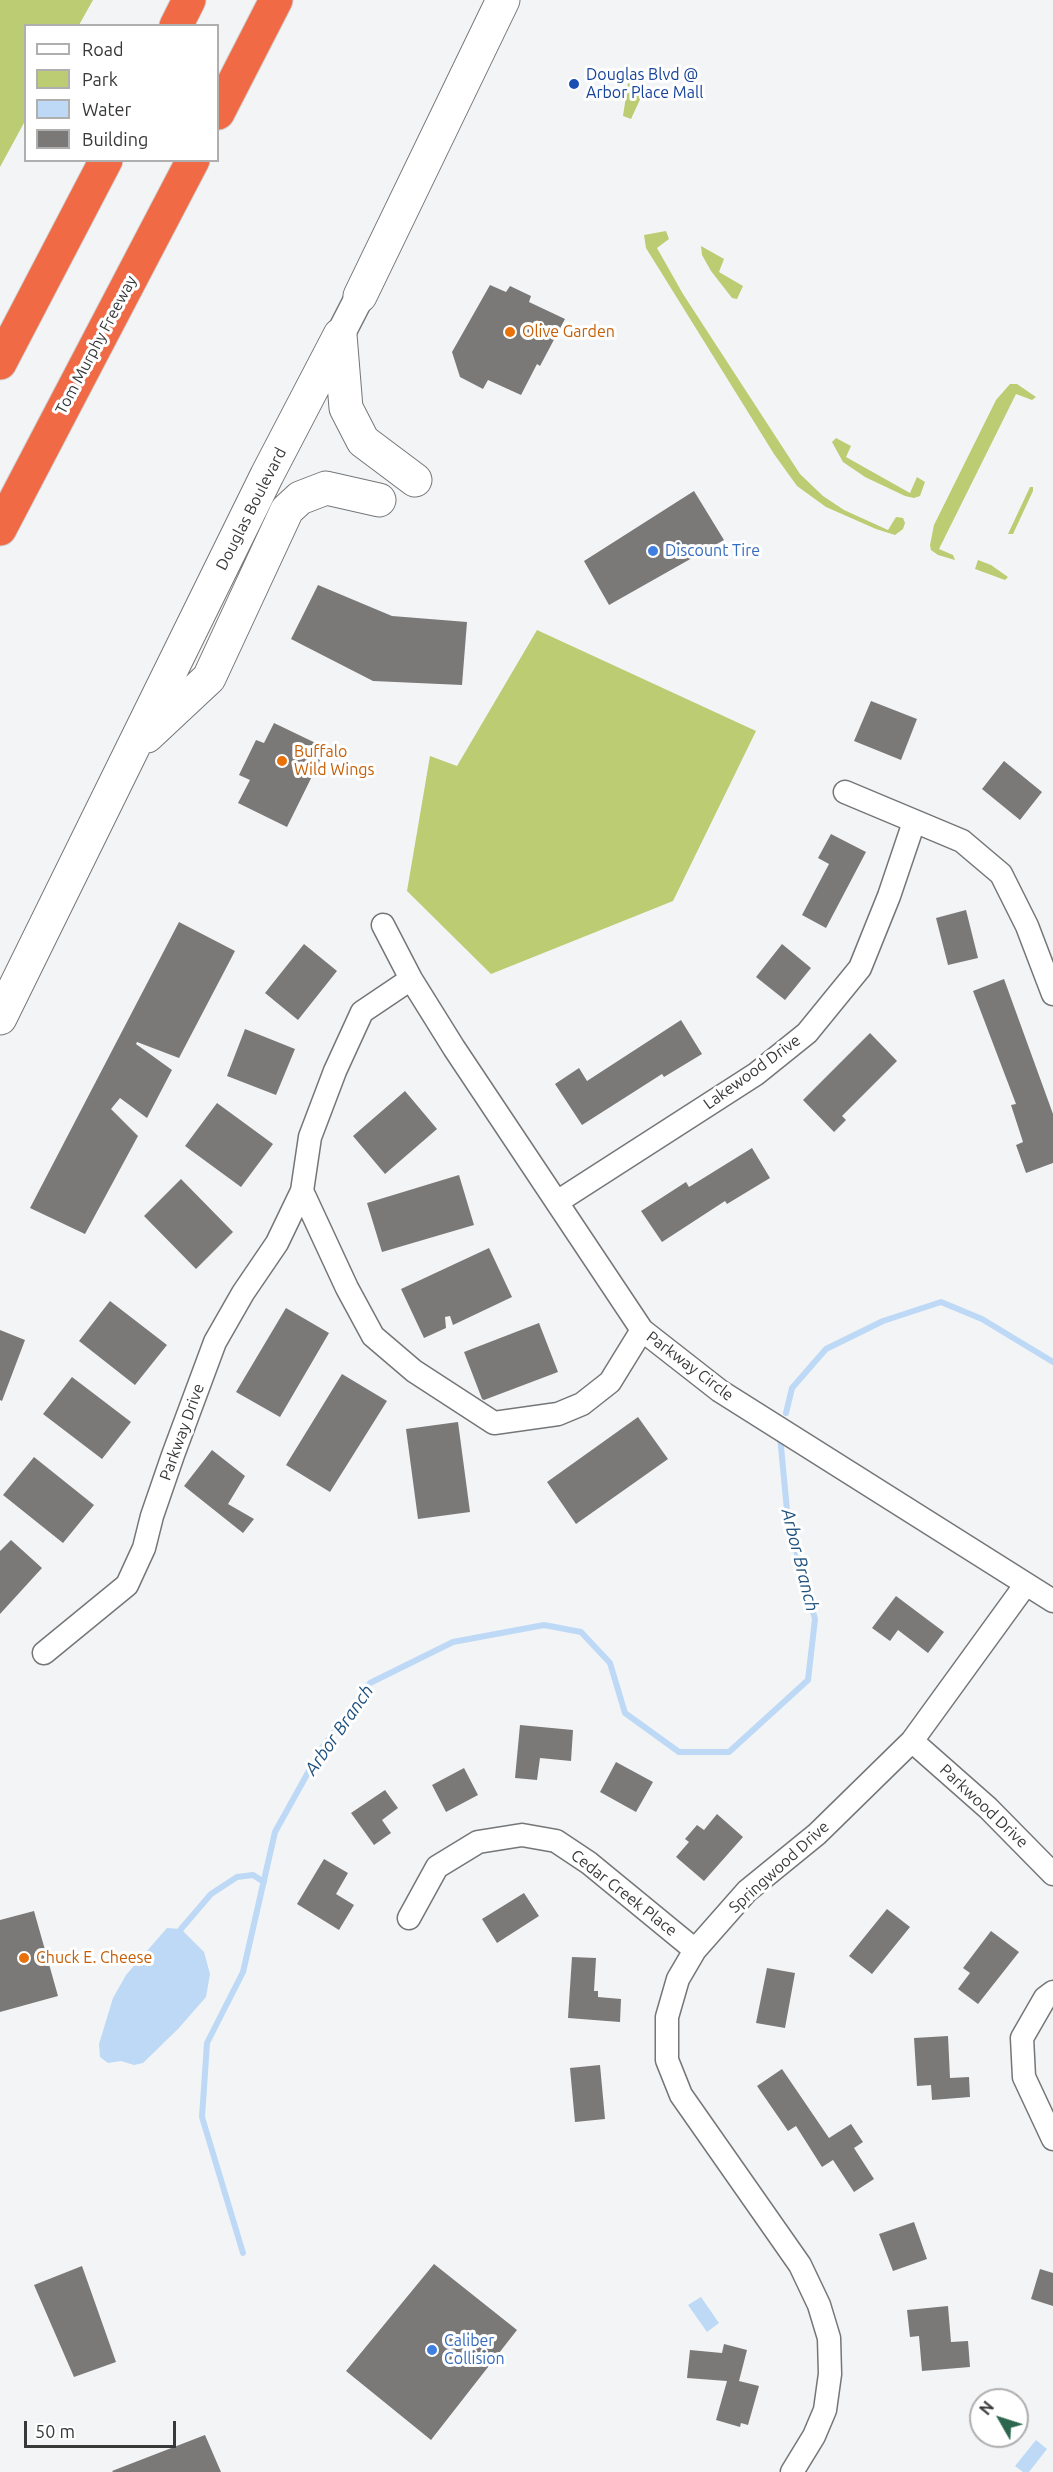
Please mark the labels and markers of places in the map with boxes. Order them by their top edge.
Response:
place label: Douglas Blvd @ Arbor Place Mall [586,65,703,103]
marker: Douglas Blvd @ Arbor Place Mall [567,77,581,91]
place label: Olive Garden [522,322,615,342]
marker: Olive Garden [503,325,517,339]
place label: Discount Tire [665,541,760,561]
marker: Discount Tire [646,544,660,558]
place label: Buffalo Wild Wings [294,742,375,780]
marker: Buffalo Wild Wings [275,754,289,768]
place label: Chuck E. Cheese [36,1948,152,1968]
marker: Chuck E. Cheese [17,1951,31,1965]
place label: Caliber Collision [444,2331,505,2369]
marker: Caliber Collision [425,2343,439,2357]

